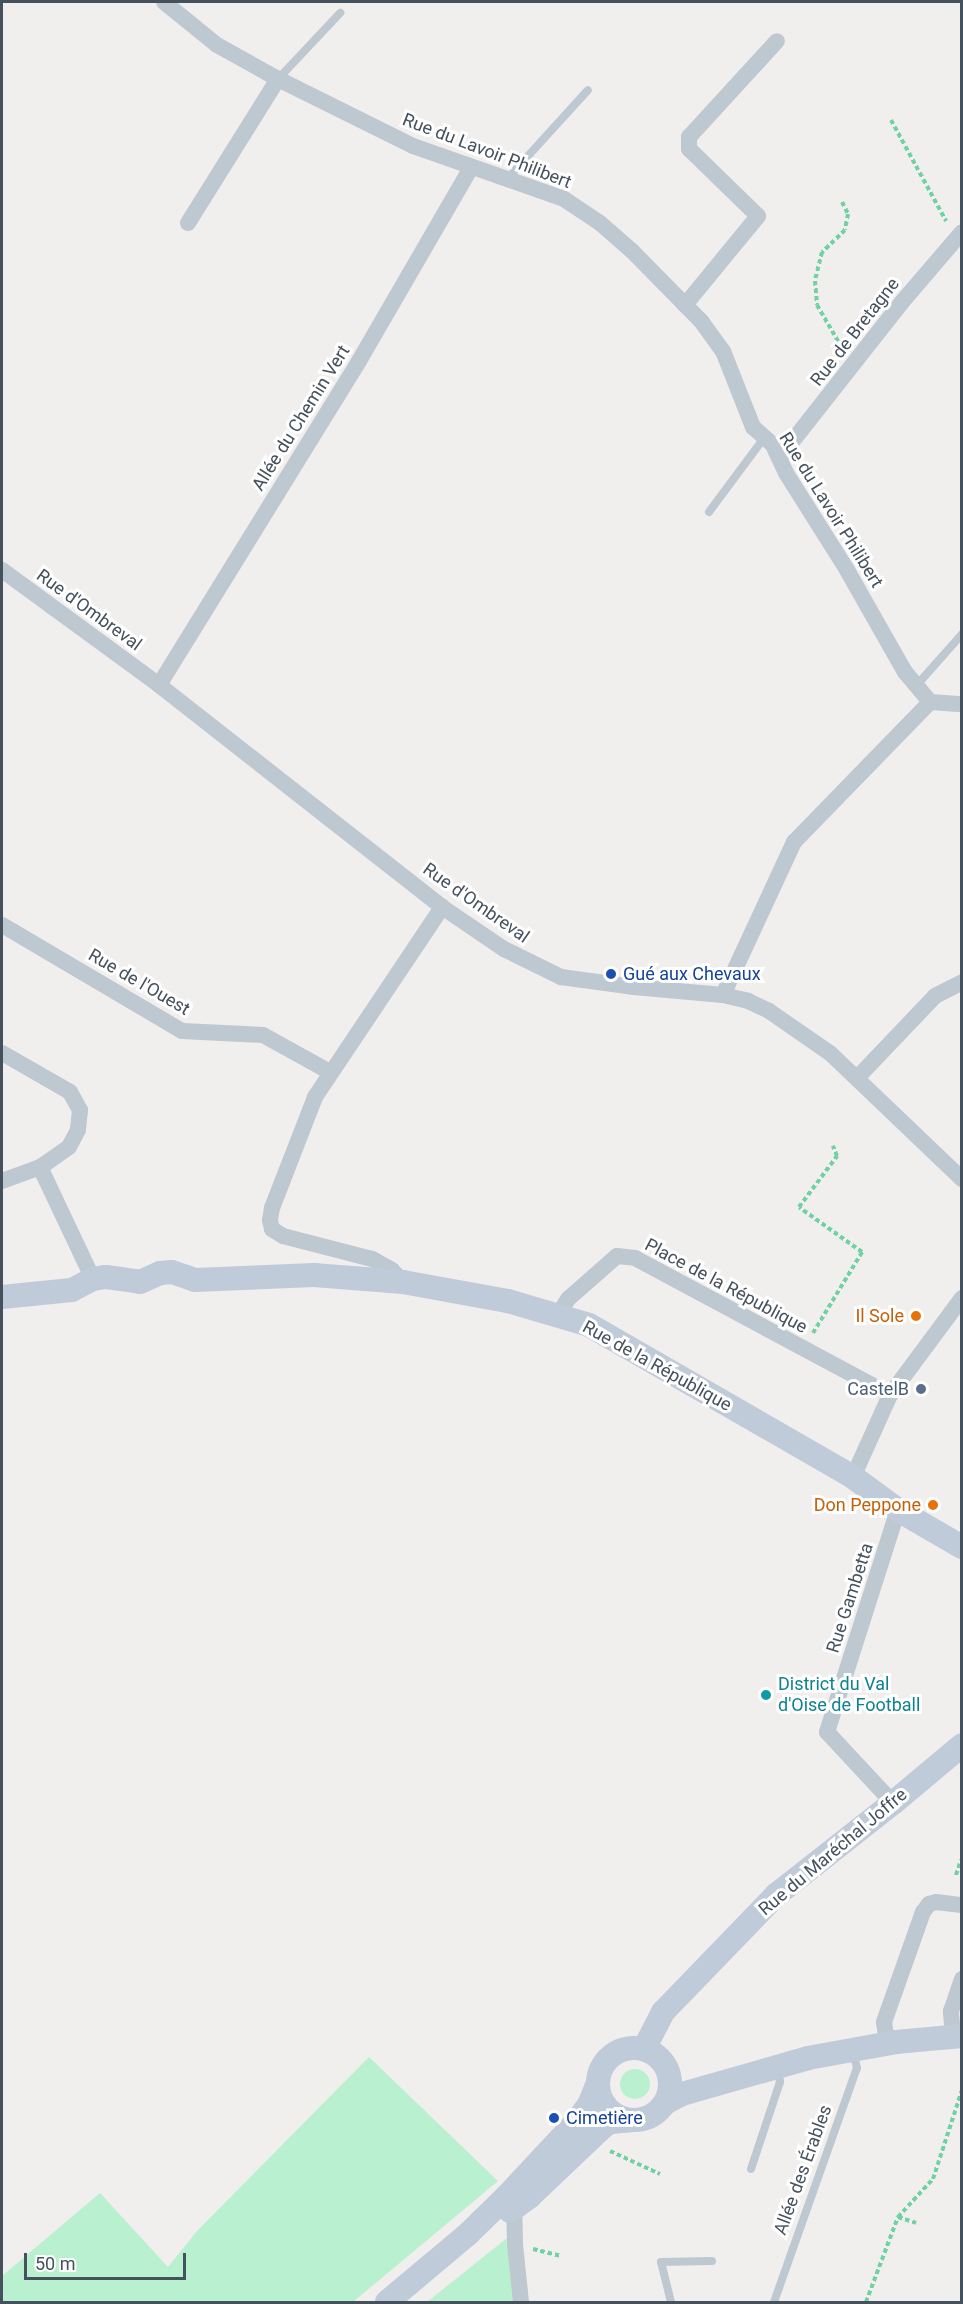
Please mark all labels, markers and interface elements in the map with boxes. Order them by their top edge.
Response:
street label: Rue du Lavoir Philibert [399,109,575,193]
street label: Rue de Bretagne [806,274,904,390]
street label: Allée du Chemin Vert [247,341,355,495]
street label: Rue du Lavoir Philibert [774,428,888,592]
street label: Rue d'Ombreval [32,565,146,655]
street label: Rue d'Ombreval [419,858,533,948]
street label: Rue de l'Ouest [84,944,194,1020]
place label: Gué aux Chevaux [623,963,761,985]
marker: Gué aux Chevaux [604,967,618,981]
street label: Place de la République [641,1234,811,1338]
place label: Il Sole [855,1305,904,1327]
marker: Il Sole [909,1309,923,1323]
street label: Rue de la République [579,1316,735,1416]
place label: CastelB [847,1378,909,1400]
marker: CastelB [914,1382,928,1396]
place label: Don Peppone [814,1494,921,1516]
marker: Don Peppone [926,1498,940,1512]
street label: Rue Gambetta [822,1540,878,1656]
place label: District du Val d'Oise de Football [778,1674,920,1716]
marker: District du Val d'Oise de Football [759,1688,773,1702]
street label: Rue du Maréchal Joffre [755,1784,911,1920]
street label: Allée des Érables [769,2102,837,2238]
place label: Cimetière [566,2107,643,2129]
marker: Cimetière [547,2111,561,2125]
scale bar [27,2241,189,2279]
text: 50 m [35,2253,75,2274]

